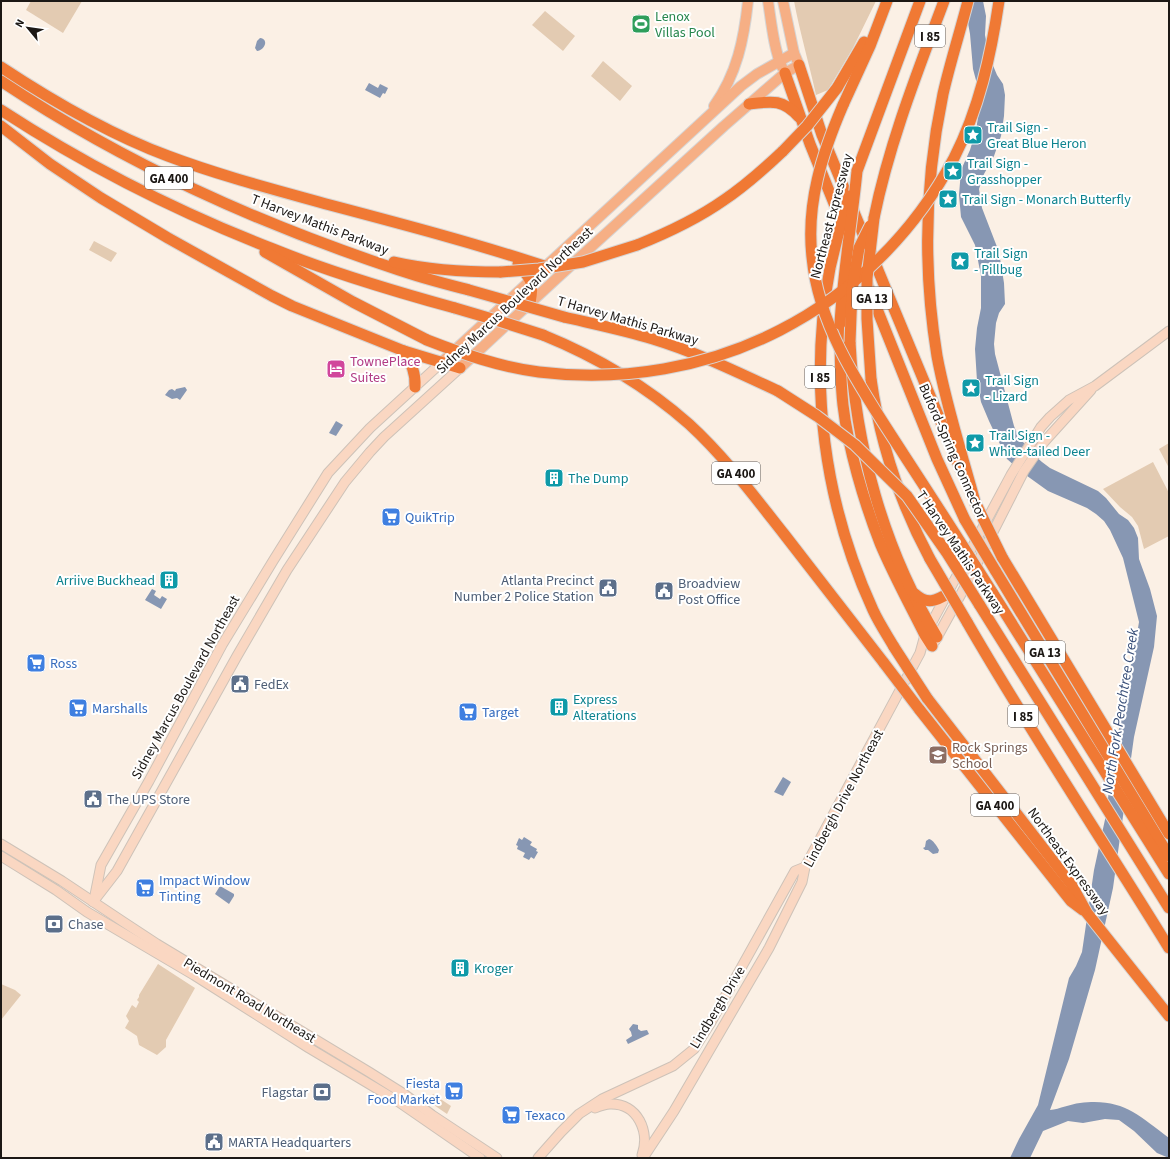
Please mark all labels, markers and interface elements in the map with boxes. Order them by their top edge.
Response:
place label: Lenox Villas Pool [655,7,715,43]
north arrow [8,8,48,48]
sports icon: Lenox Villas Pool [630,13,652,35]
text: N [11,17,28,30]
road number: I 85 [915,25,945,47]
place label: Trail Sign - Great Blue Heron [987,118,1087,154]
place icon: Trail Sign - Great Blue Heron [962,124,984,146]
street label: Northeast Expressway [806,151,858,281]
place label: Trail Sign - Grasshopper [967,154,1042,190]
place icon: Trail Sign - Grasshopper [942,160,964,182]
road number: GA 400 [145,167,193,189]
place icon: Trail Sign - Monarch Butterfly [937,188,959,210]
street label: T Harvey Mathis Parkway [248,189,392,261]
place label: Trail Sign - Monarch Butterfly [962,190,1131,210]
street label: Sidney Marcus Boulevard Northeast [432,222,598,379]
place label: Trail Sign - Pillbug [974,244,1028,280]
place icon: Trail Sign - Pillbug [949,250,971,272]
road number: GA 13 [852,287,892,309]
street label: T Harvey Mathis Parkway [555,291,701,351]
place label: TownePlace Suites [350,352,420,388]
hotel icon: TownePlace Suites [325,358,347,380]
road number: I 85 [805,366,835,388]
place label: Trail Sign - Lizard [985,371,1039,407]
place icon: Trail Sign - Lizard [960,377,982,399]
street label: Buford-Spring Connector [913,381,991,522]
place label: Trail Sign - White-tailed Deer [989,426,1090,462]
place icon: Trail Sign - White-tailed Deer [964,432,986,454]
road number: GA 400 [712,462,760,484]
building icon: The Dump [543,467,565,489]
place label: The Dump [568,469,629,489]
street label: T Harvey Mathis Parkway [911,487,1009,619]
supermarket icon: QuikTrip [380,506,402,528]
place label: QuikTrip [405,508,455,528]
building icon: Arriive Buckhead [158,569,180,591]
place label: Arriive Buckhead [56,571,155,591]
place label: Atlanta Precinct Number 2 Police Station [454,571,594,607]
place label: Broadview Post Office [678,574,740,610]
public building icon: Atlanta Precinct Number 2 Police Station [597,577,619,599]
public building icon: Broadview Post Office [653,580,675,602]
street label: Sidney Marcus Boulevard Northeast [127,591,245,783]
water label: North Fork Peachtree Creek [1097,626,1144,795]
road number: GA 13 [1025,641,1065,663]
supermarket icon: Ross [25,652,47,674]
place label: Ross [50,654,77,674]
public building icon: FedEx [229,673,251,695]
place label: FedEx [254,675,289,695]
place label: Express Alterations [573,690,636,726]
building icon: Express Alterations [548,696,570,718]
supermarket icon: Marshalls [67,697,89,719]
place label: Marshalls [92,699,148,719]
supermarket icon: Target [457,701,479,723]
place label: Target [482,703,519,723]
road number: I 85 [1008,705,1038,727]
street label: Lindbergh Drive Northeast [799,726,889,871]
place label: Rock Springs School [952,738,1028,774]
school or university icon: Rock Springs School [927,744,949,766]
public building icon: The UPS Store [82,788,104,810]
place label: The UPS Store [107,790,190,810]
road number: GA 400 [971,794,1019,816]
street label: Northeast Expressway [1022,804,1114,920]
place label: Impact Window Tinting [159,871,250,907]
supermarket icon: Impact Window Tinting [134,877,156,899]
bank icon: Chase [43,913,65,935]
place label: Chase [68,915,104,935]
street label: Piedmont Road Northeast [179,953,320,1049]
building icon: Kroger [449,957,471,979]
place label: Kroger [474,959,513,979]
street label: Lindbergh Drive [685,963,750,1052]
place label: Fiesta Food Market [367,1074,440,1110]
supermarket icon: Fiesta Food Market [443,1080,465,1102]
bank icon: Flagstar [311,1081,333,1103]
place label: Flagstar [261,1083,308,1103]
supermarket icon: Texaco [500,1104,522,1126]
place label: Texaco [525,1106,565,1126]
public building icon: MARTA Headquarters [203,1131,225,1153]
place label: MARTA Headquarters [228,1133,351,1153]

